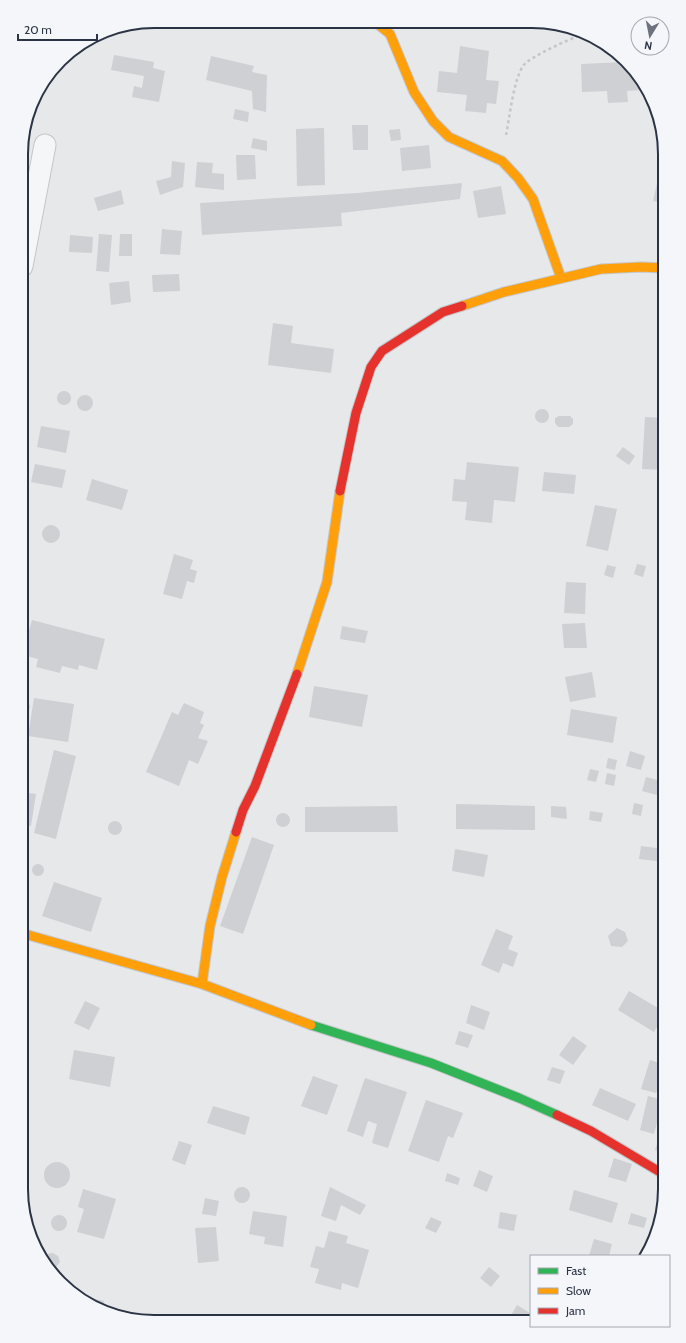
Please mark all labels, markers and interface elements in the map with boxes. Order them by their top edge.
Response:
scale bar [18,16,97,42]
north arrow [630,16,670,56]
text: 20 m [24,22,52,37]
text: N [643,38,653,53]
legend [530,1255,670,1327]
text: Fast [566,1263,586,1278]
text: Slow [566,1283,591,1298]
text: Jam [565,1303,585,1318]

